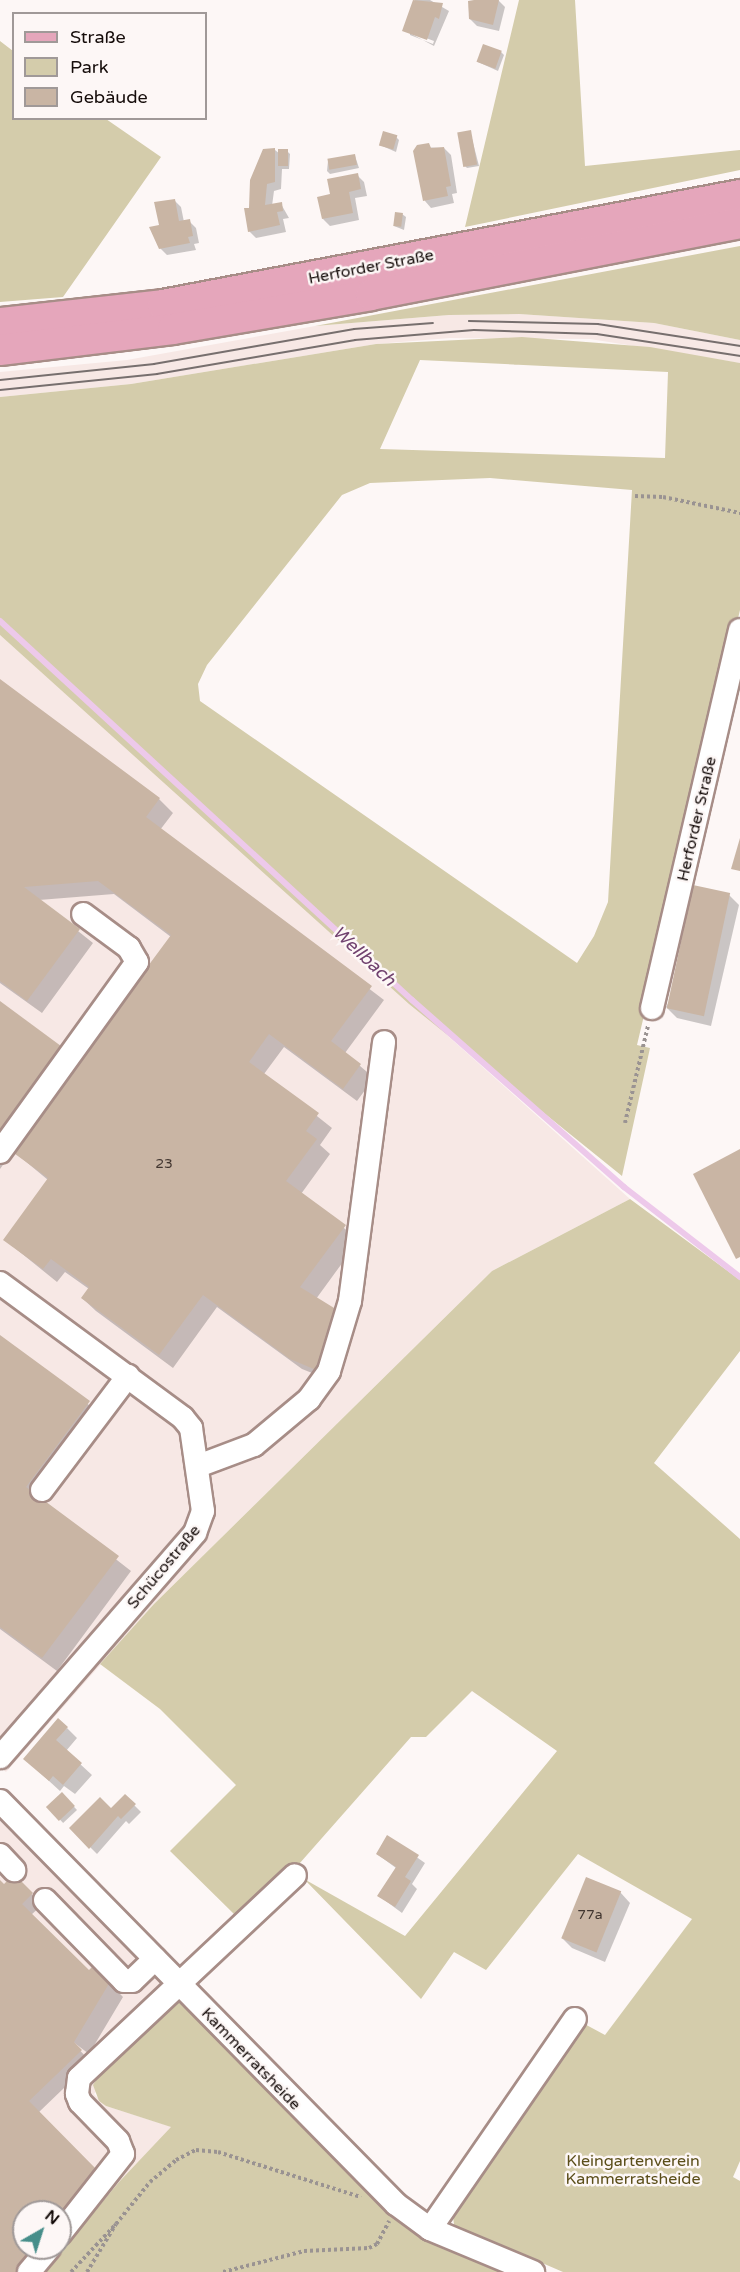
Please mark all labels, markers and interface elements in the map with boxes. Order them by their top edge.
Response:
legend [12,12,207,120]
text: Straße [70,26,126,48]
text: Park [70,56,108,78]
text: Gebäude [70,86,148,108]
street label: Herforder Straße [307,245,435,289]
street label: Herforder Straße [673,755,721,883]
water label: Wellbach [328,921,400,991]
house number: 23 [155,1156,173,1172]
street label: Schücostraße [123,1521,205,1613]
house number: 77a [577,1907,603,1923]
street label: Kammerratsheide [197,2004,305,2114]
park label: Kleingartenverein Kammerratsheide [566,2151,700,2189]
north arrow [12,2200,72,2260]
text: N [41,2206,63,2229]

